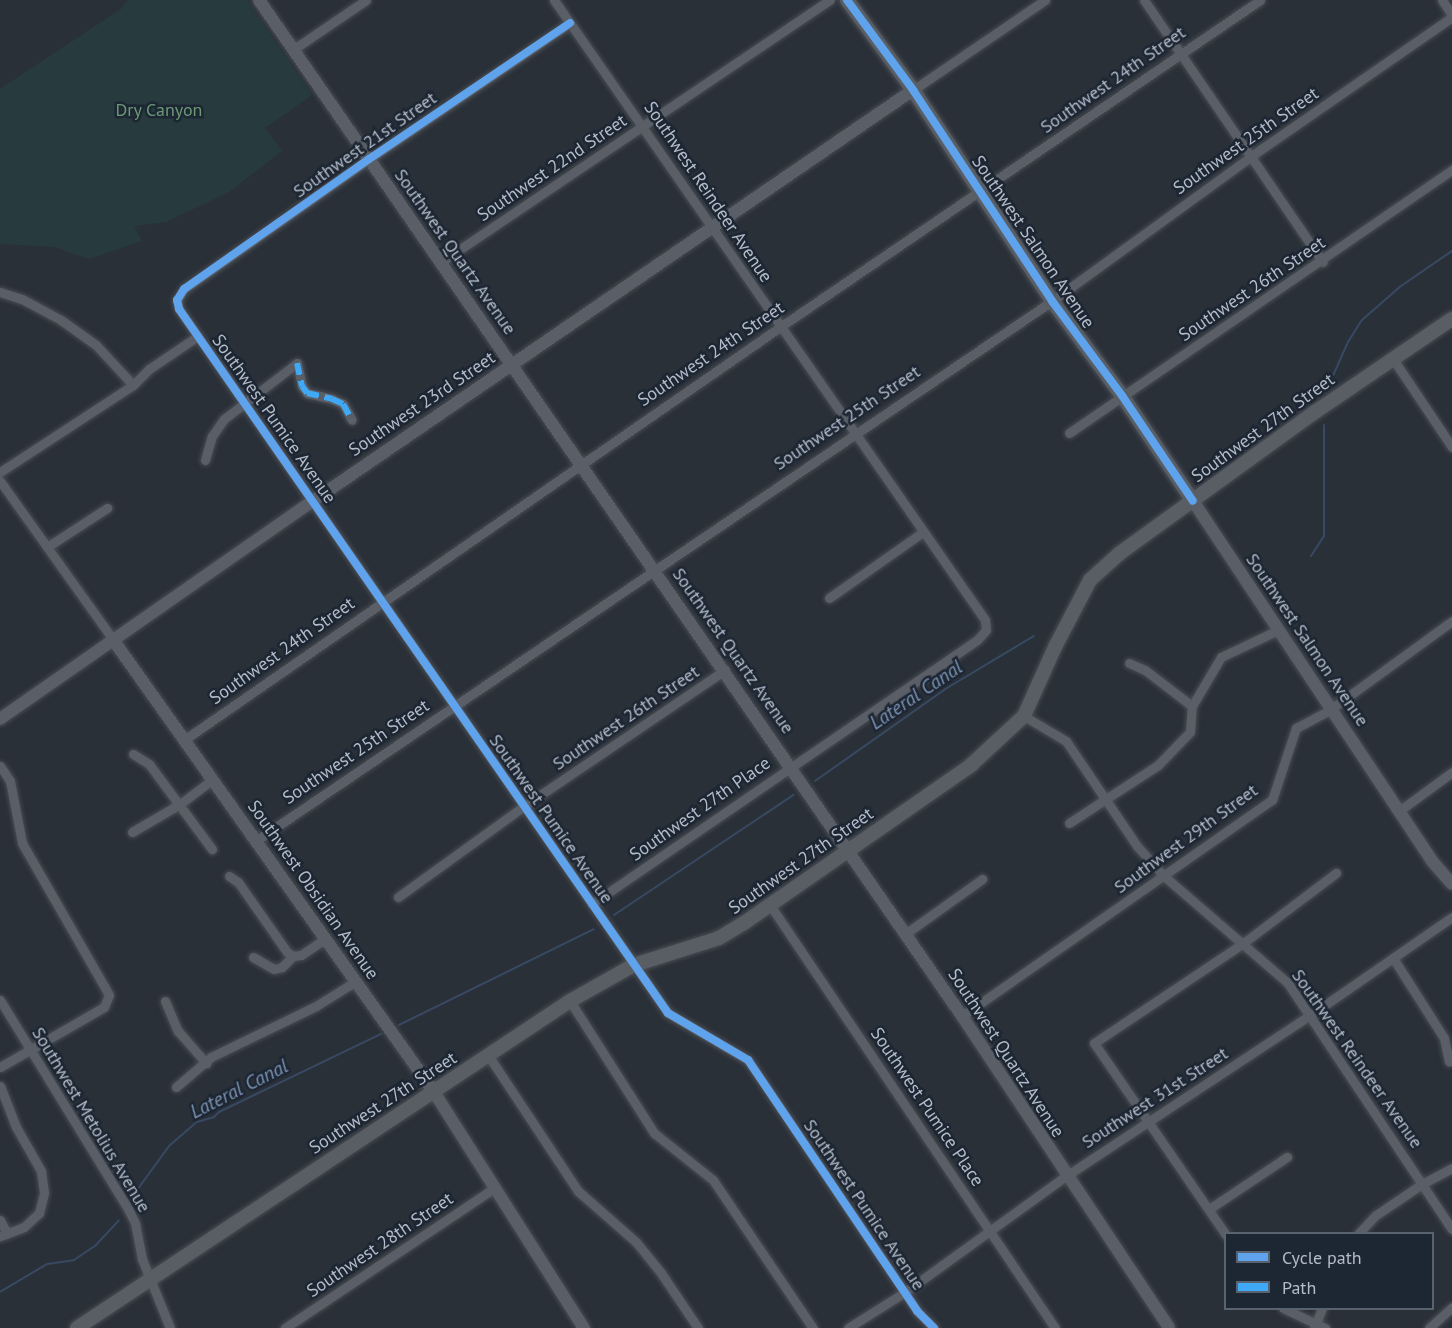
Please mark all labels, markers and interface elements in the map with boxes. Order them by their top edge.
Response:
street label: Southwest 24th Street [1036,22,1190,138]
street label: Southwest 25th Street [1169,83,1323,199]
street label: Southwest 21st Street [289,88,441,202]
street label: Southwest Reindeer Avenue [639,97,777,287]
park label: Dry Canyon [115,99,203,121]
street label: Southwest 22nd Street [473,110,631,226]
street label: Southwest Salmon Avenue [967,151,1099,333]
street label: Southwest Quartz Avenue [389,165,521,339]
street label: Southwest 26th Street [1175,232,1329,346]
street label: Southwest 24th Street [634,297,788,411]
street label: Southwest Pumice Avenue [207,330,341,508]
street label: Southwest 23rd Street [345,347,499,461]
street label: Southwest 25th Street [770,361,924,475]
street label: Southwest 27th Street [1187,369,1339,487]
street label: Southwest Salmon Avenue [1241,549,1373,731]
street label: Southwest Quartz Avenue [667,564,799,738]
street label: Southwest 24th Street [205,593,359,709]
water label: Lateral Canal [865,655,967,735]
street label: Southwest 26th Street [549,661,703,775]
street label: Southwest 25th Street [279,695,433,809]
street label: Southwest Pumice Avenue [484,730,618,908]
street label: Southwest 27th Place [626,752,774,866]
street label: Southwest 29th Street [1110,780,1262,898]
street label: Southwest Obsidian Avenue [243,796,383,984]
street label: Southwest 27th Street [725,803,877,919]
street label: Southwest Quartz Avenue [943,964,1069,1142]
street label: Southwest Reindeer Avenue [1287,965,1427,1153]
street label: Southwest Metolius Avenue [27,1023,155,1217]
street label: Southwest Pumice Place [866,1024,988,1190]
street label: Southwest 31st Street [1078,1043,1232,1153]
street label: Southwest 27th Street [305,1047,461,1159]
water label: Lateral Canal [186,1054,292,1124]
street label: Southwest Pumice Avenue [799,1115,929,1295]
street label: Southwest 28th Street [303,1188,457,1302]
legend [1224,1232,1434,1310]
text: Cycle path [1282,1246,1362,1269]
text: Path [1282,1276,1316,1299]

